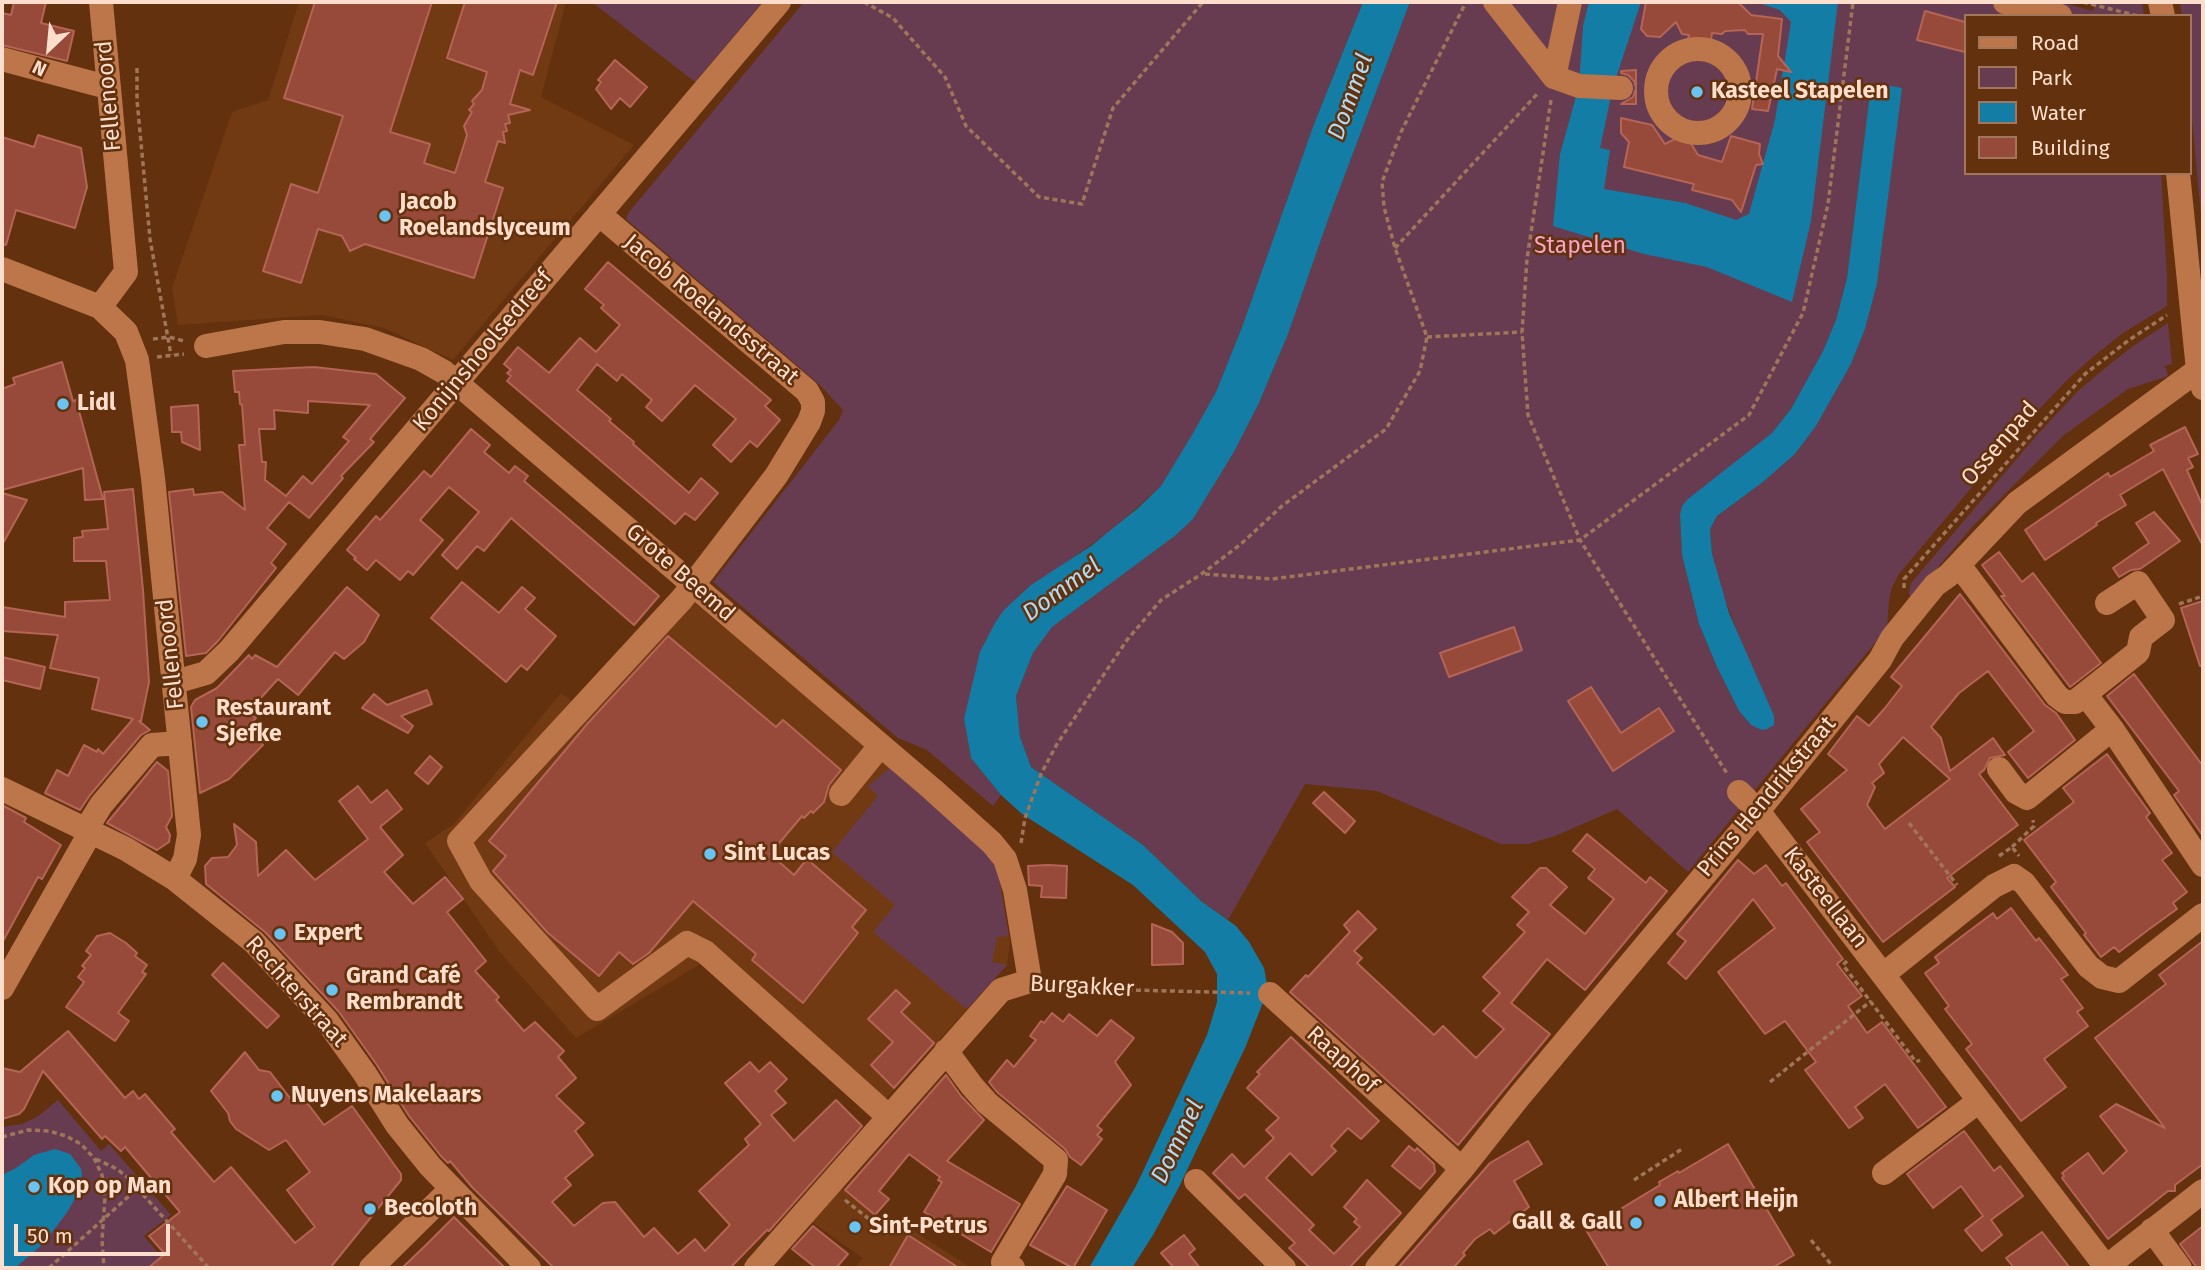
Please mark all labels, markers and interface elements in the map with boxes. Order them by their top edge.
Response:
north arrow [14,14,84,84]
legend [1964,14,2191,175]
text: Road [2031,30,2079,56]
street label: Fellenoord [90,39,128,153]
water label: Dommel [1322,50,1380,144]
text: N [29,55,50,81]
text: Park [2031,65,2072,91]
place label: Kasteel Stapelen [1711,78,1888,106]
marker: Kasteel Stapelen [1689,84,1705,100]
text: Water [2031,100,2086,126]
text: Building [2031,135,2110,161]
place label: Jacob Roelandslyceum [399,189,571,243]
marker: Jacob Roelandslyceum [377,208,393,224]
street label: Jacob Roelandsstraat [618,229,804,391]
park label: Stapelen [1534,233,1626,261]
street label: Konijnshoolsedreef [407,265,559,437]
place label: Lidl [77,390,116,418]
marker: Lidl [55,396,71,412]
street label: Ossenpad [1956,396,2044,492]
street label: Grote Beemd [620,518,740,628]
water label: Dommel [1017,552,1107,628]
street label: Fellenoord [151,597,191,711]
place label: Restaurant Sjefke [216,695,331,749]
street label: Prins Hendrikstraat [1692,711,1842,883]
marker: Restaurant Sjefke [194,714,210,730]
place label: Sint Lucas [724,840,830,868]
street label: Kasteellaan [1777,842,1873,954]
marker: Sint Lucas [702,846,718,862]
place label: Expert [294,920,362,948]
marker: Expert [272,926,288,942]
street label: Rechterstraat [239,931,353,1053]
place label: Grand Café Rembrandt [346,963,463,1017]
street label: Burgakker [1029,970,1135,1004]
marker: Grand Café Rembrandt [324,982,340,998]
street label: Raaphof [1300,1021,1384,1099]
place label: Nuyens Makelaars [291,1082,481,1110]
marker: Nuyens Makelaars [269,1088,285,1104]
water label: Dommel [1145,1096,1211,1188]
place label: Kop op Man [48,1173,171,1201]
marker: Kop op Man [26,1179,42,1195]
place label: Albert Heijn [1674,1187,1799,1215]
marker: Albert Heijn [1652,1193,1668,1209]
place label: Becoloth [384,1195,477,1223]
marker: Becoloth [362,1201,378,1217]
place label: Gall & Gall [1512,1209,1622,1237]
scale bar [18,1210,173,1254]
place label: Sint-Petrus [869,1213,987,1241]
marker: Gall & Gall [1628,1215,1644,1231]
marker: Sint-Petrus [847,1219,863,1235]
text: 50 m [27,1223,73,1249]

